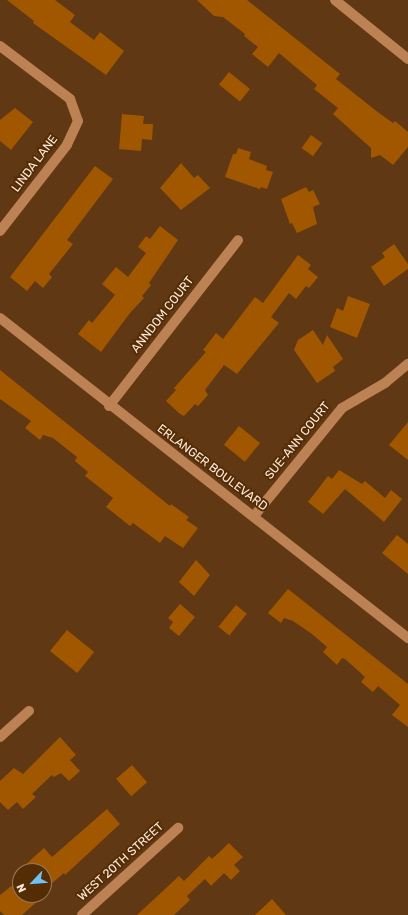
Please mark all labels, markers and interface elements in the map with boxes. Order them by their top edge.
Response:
street label: LINDA LANE [9,133,61,195]
street label: ANNDOM COURT [129,274,197,356]
street label: SUE-ANN COURT [262,399,334,483]
street label: ERLANGER BOULEVARD [154,422,270,514]
street label: WEST 20TH STREET [75,820,167,904]
north arrow [12,863,52,903]
text: N [14,882,29,894]

